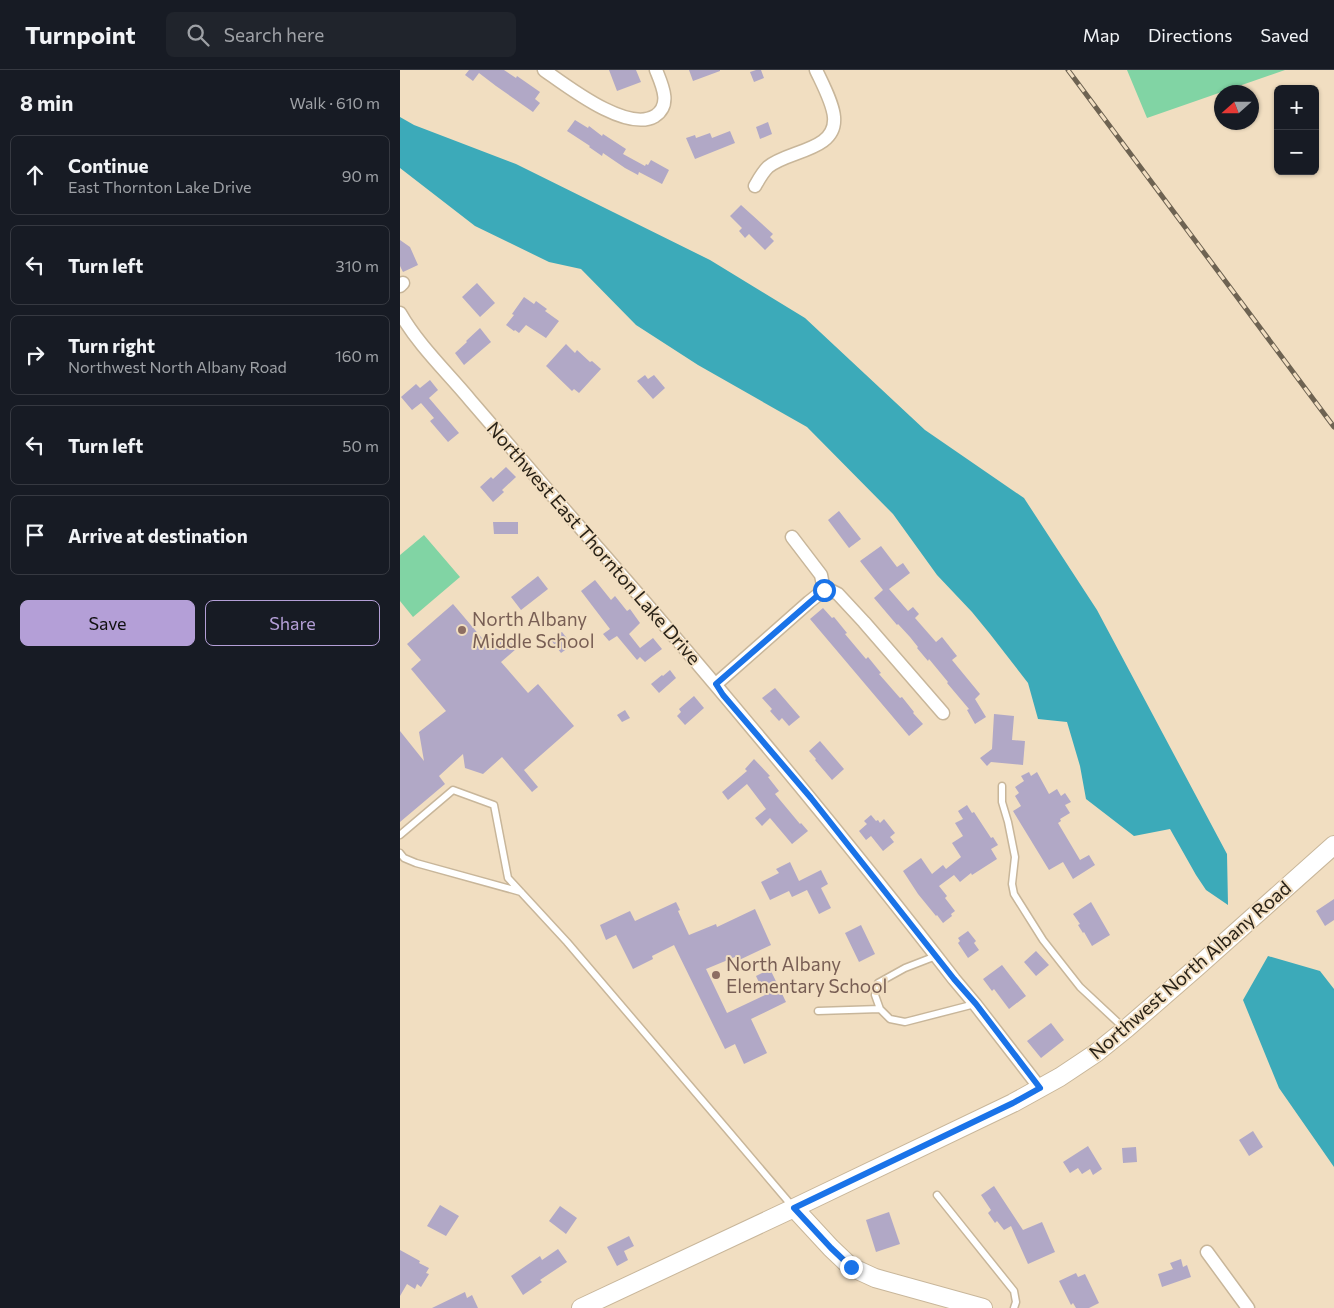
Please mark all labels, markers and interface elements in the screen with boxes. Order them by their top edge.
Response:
search box [166,12,516,57]
text: Turnpoint [25,20,136,49]
icon: search [184,21,212,49]
text: Search here [224,23,324,46]
text: Map [1083,24,1120,46]
text: Directions [1148,24,1232,46]
text: Saved [1260,24,1309,46]
north arrow [1214,85,1259,130]
map controls [1274,85,1319,175]
button: + [1274,85,1319,130]
text: 8 min [20,90,73,115]
text: Walk · 610 m [290,93,380,112]
button: − [1274,130,1319,175]
text: Continue [68,154,148,177]
icon: ahead [21,161,49,189]
text: 90 m [342,166,379,185]
text: East Thornton Lake Drive [68,177,252,196]
icon: left [21,251,49,279]
text: Turn left [68,254,143,277]
text: 310 m [336,256,379,275]
text: Turn right [68,334,155,357]
icon: right [21,341,49,369]
text: 160 m [335,346,379,365]
text: Northwest North Albany Road [68,357,287,376]
street label: Northwest East Thornton Lake Drive [483,416,706,669]
icon: left [21,431,49,459]
text: Turn left [68,434,143,457]
text: 50 m [342,436,379,455]
icon: arrive [21,521,49,549]
text: Arrive at destination [68,524,248,547]
route start [813,579,836,602]
button: Save [20,600,195,646]
button: Share [205,600,380,646]
place label: North Albany Middle School [472,607,594,652]
marker: North Albany Middle School [456,624,468,636]
street label: Northwest North Albany Road [1084,876,1295,1064]
place label: North Albany Elementary School [726,952,887,997]
marker: North Albany Elementary School [710,969,722,981]
route end [840,1256,863,1279]

